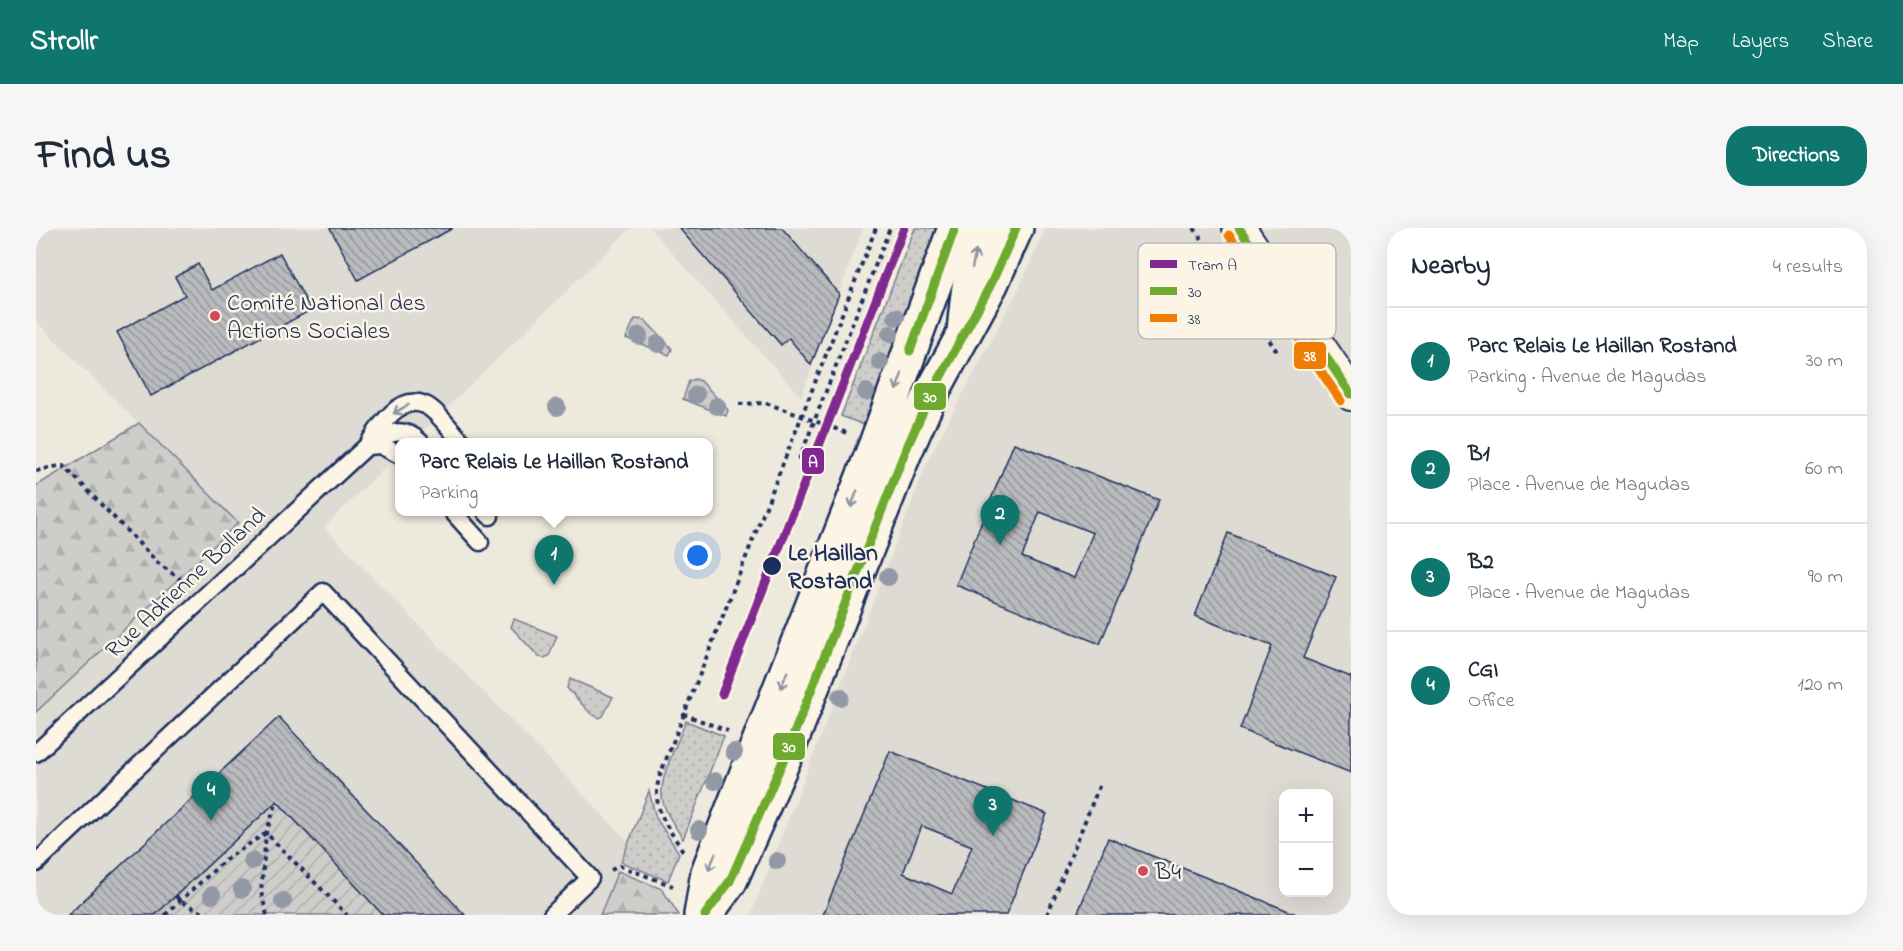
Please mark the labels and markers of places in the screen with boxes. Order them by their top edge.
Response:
place label: Comité National des Actions Sociales [227,287,426,350]
marker: Comité National des Actions Sociales [208,309,222,323]
pin: 2 [980,496,1020,545]
pin: 1 [534,536,574,585]
place label: Le Haillan Rostand [788,537,878,600]
marker: Le Haillan Rostand [761,555,783,577]
pin: 4 [192,772,231,821]
pin: 3 [974,786,1012,836]
place label: B4 [1154,856,1181,891]
marker: B4 [1136,864,1150,878]

